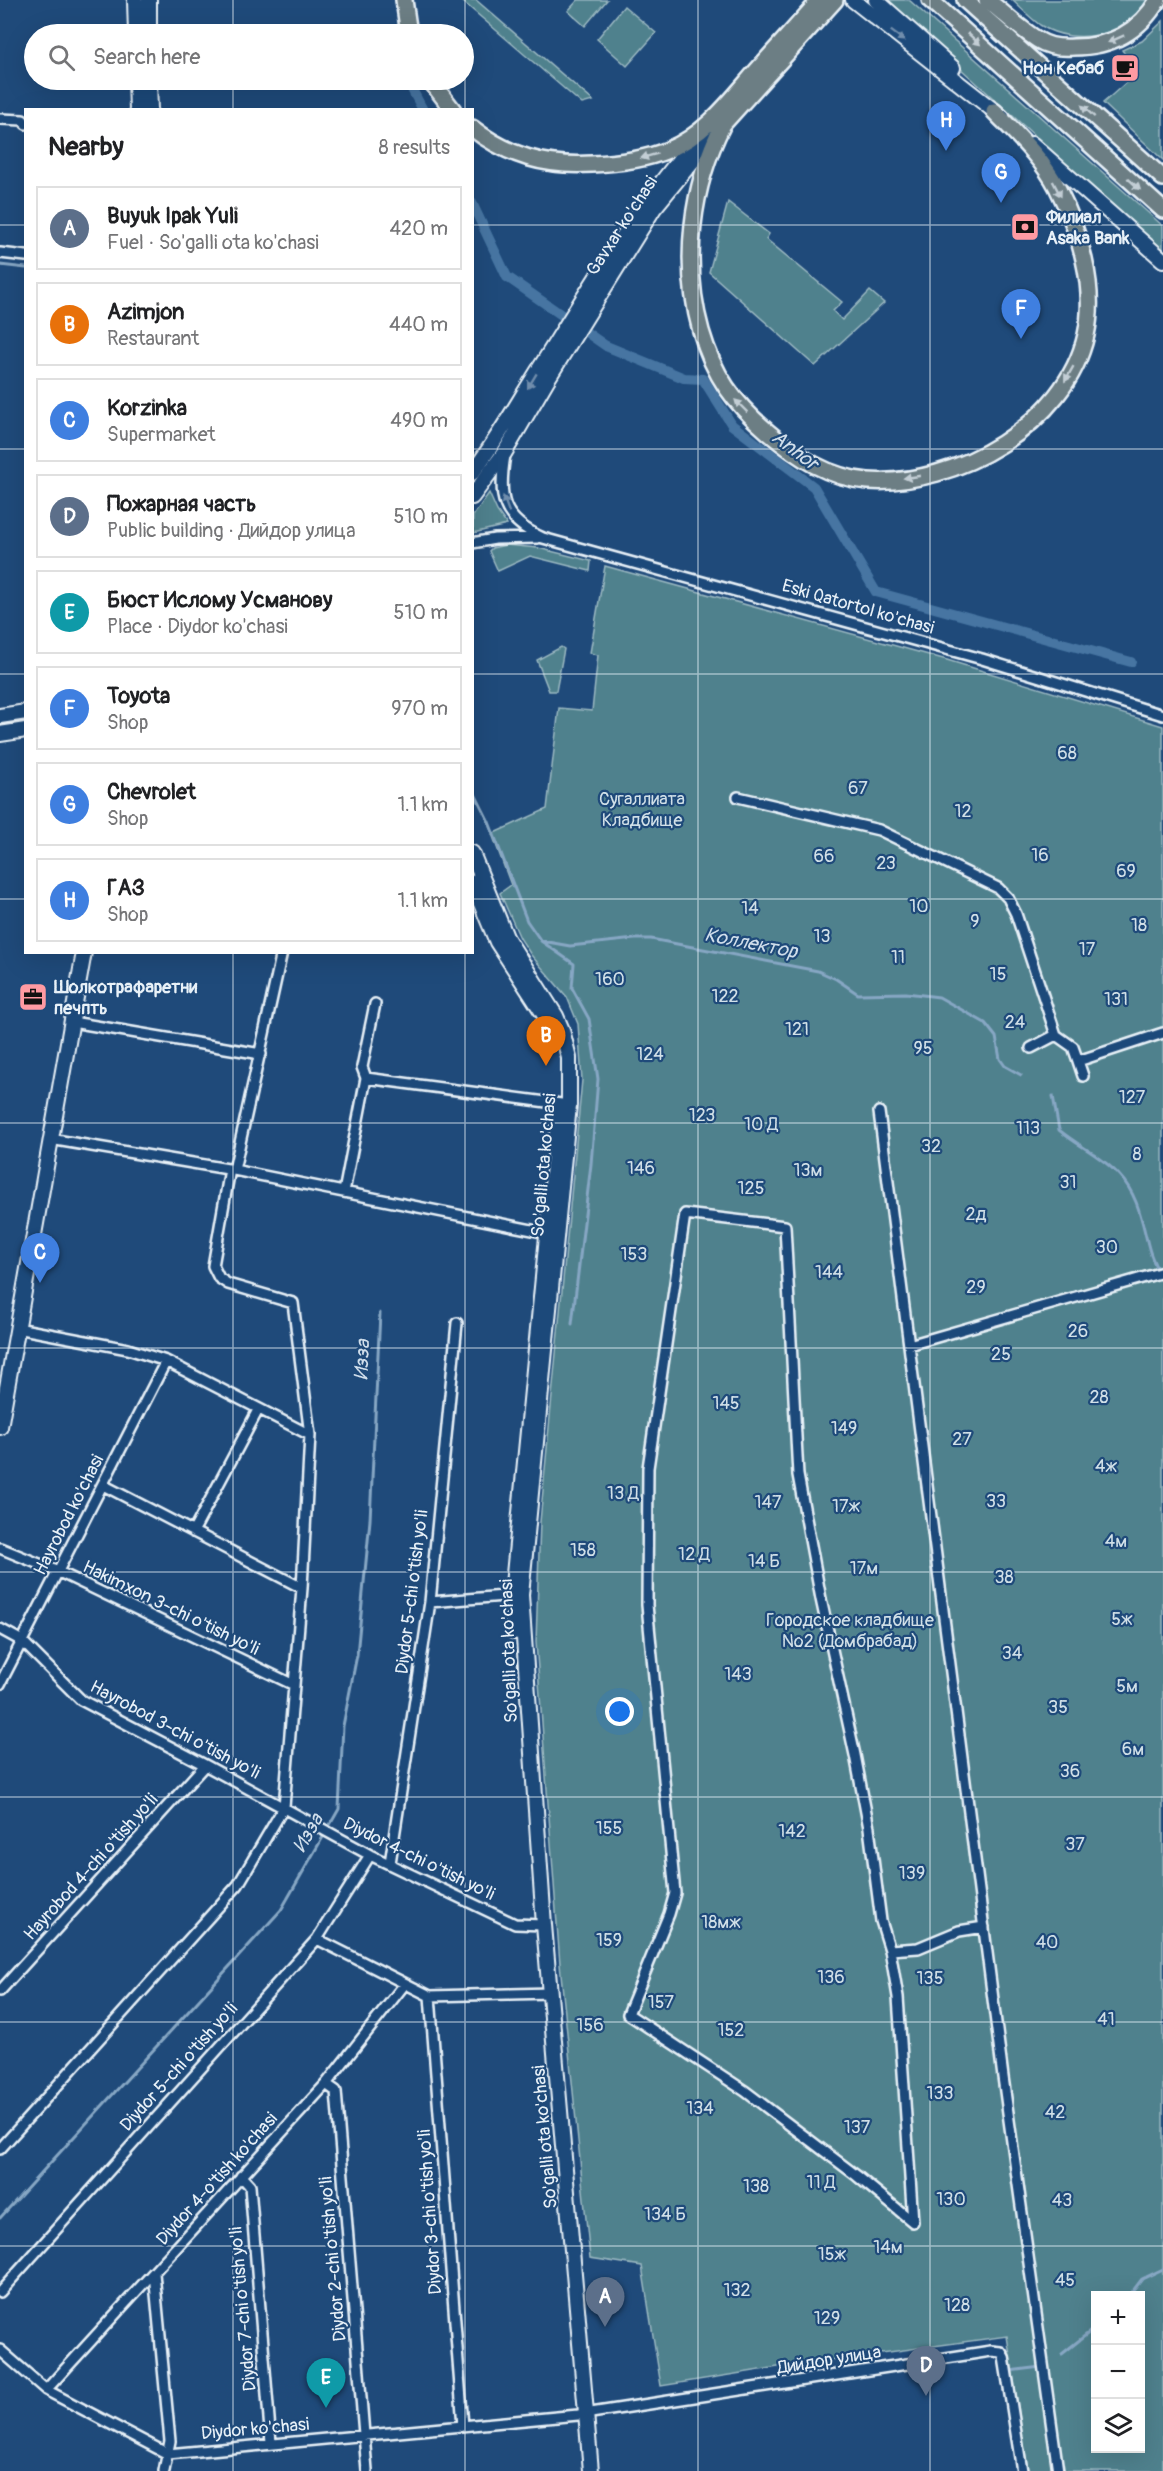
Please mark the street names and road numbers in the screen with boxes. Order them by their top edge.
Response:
street label: Gavxar ko'chasi [581,172,663,280]
street label: Eski Qatortol ko'chasi [779,574,937,640]
street label: So'galli ota ko'chasi [526,1092,562,1238]
street label: Hayrobod ko'chasi [29,1451,109,1579]
street label: Diydor 5-chi o'tish yo'li [391,1509,433,1675]
street label: Hakimxon 3-chi o'tish yo'li [79,1555,263,1661]
street label: So'galli ota ko'chasi [495,1579,523,1723]
street label: Hayrobod 3-chi o'tish yo'li [86,1675,264,1785]
street label: Hayrobod 4-chi o'tish yo'li [19,1789,163,1945]
street label: Diydor 4-chi o'tish yo'li [339,1812,499,1906]
street label: Diydor 5-chi o'tish yo'li [115,1998,243,2136]
street label: So'galli ota ko'chasi [527,2064,563,2210]
street label: Diydor 4-o'tish ko'chasi [151,2108,283,2250]
street label: Diydor 3-chi o'tish yo'li [413,2129,447,2295]
street label: Diydor 2-chi o'tish yo'li [314,2175,352,2343]
street label: Diydor 7-chi o'tish yo'li [224,2226,262,2392]
street label: Дийдор улица [774,2340,883,2380]
street label: Diydor ko'chasi [200,2413,310,2445]

